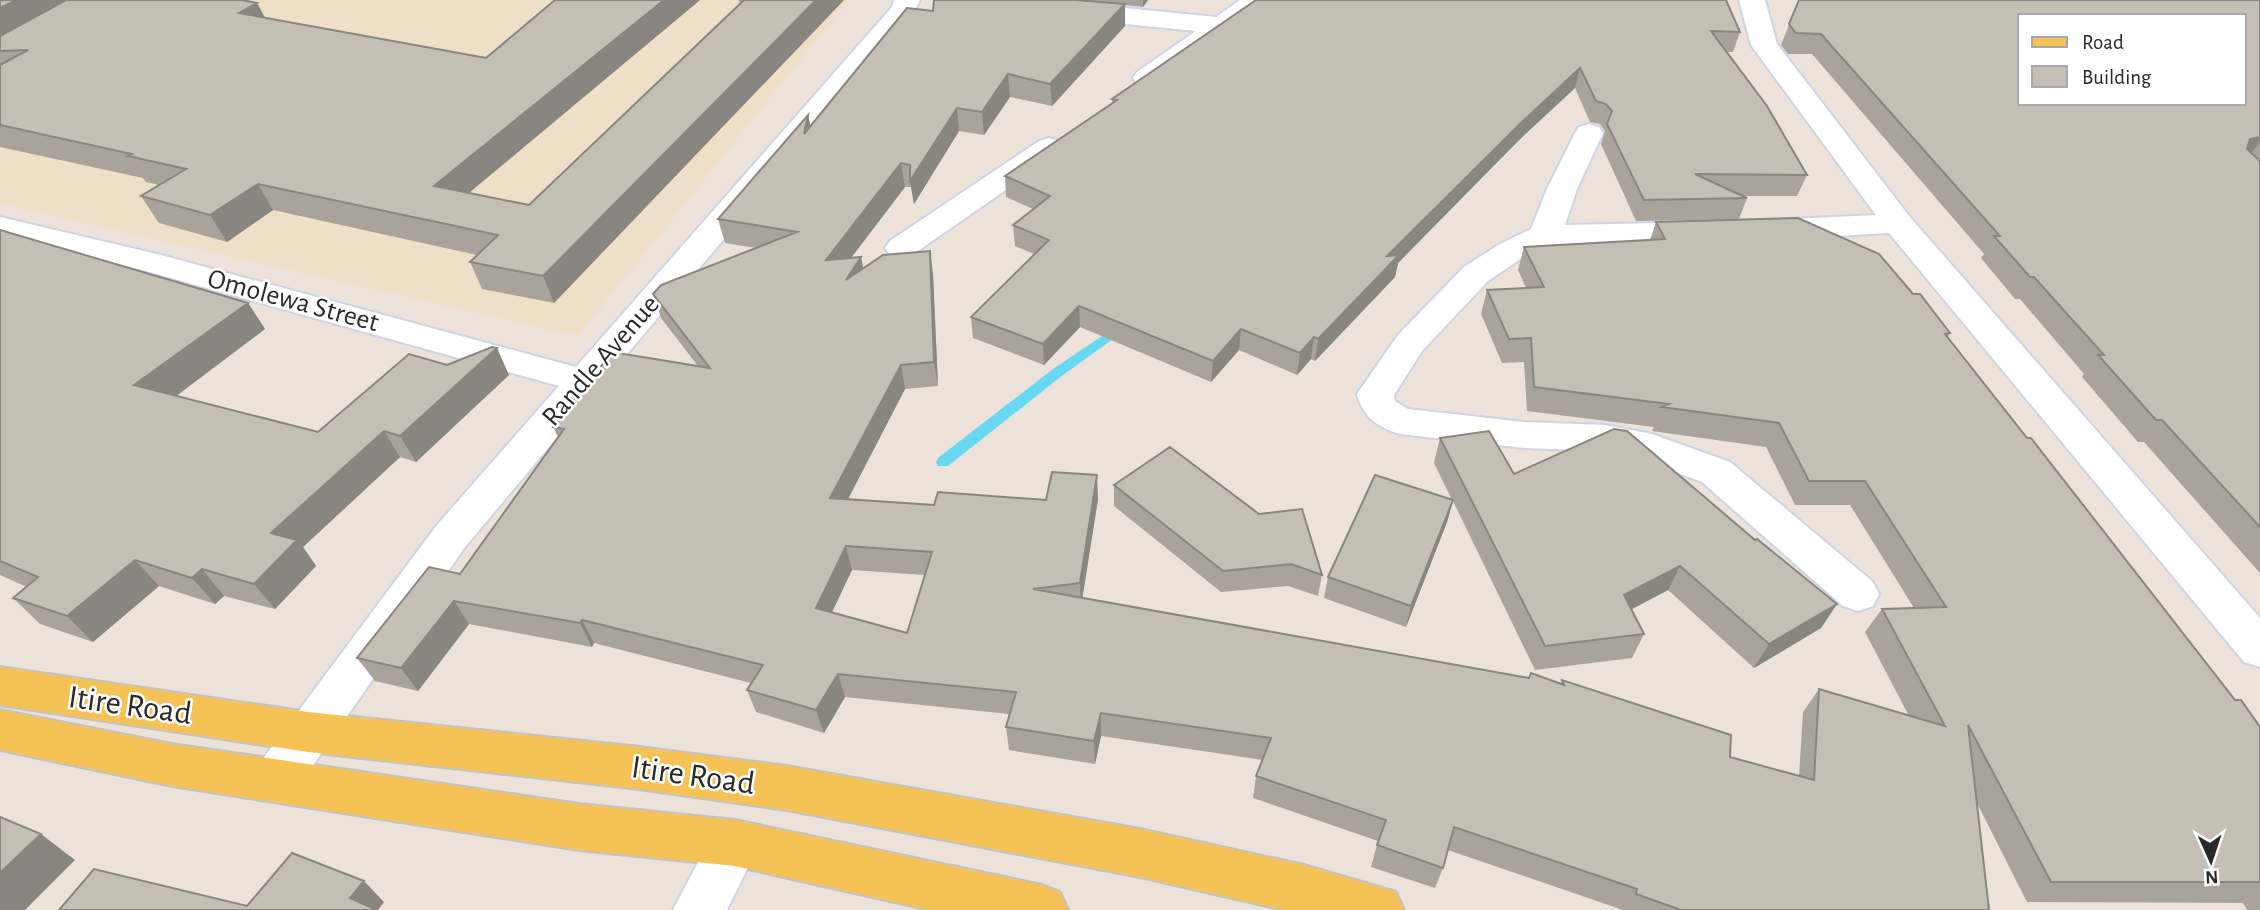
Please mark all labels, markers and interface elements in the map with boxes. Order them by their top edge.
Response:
legend [2018,14,2246,105]
text: Road [2082,32,2124,53]
text: Building [2082,67,2152,88]
street label: Omolewa Street [205,265,382,337]
street label: Randle Avenue [537,290,665,432]
street label: Itire Road [66,681,194,731]
street label: Itire Road [629,751,757,801]
north arrow [2176,826,2246,896]
text: N [2205,867,2219,886]

